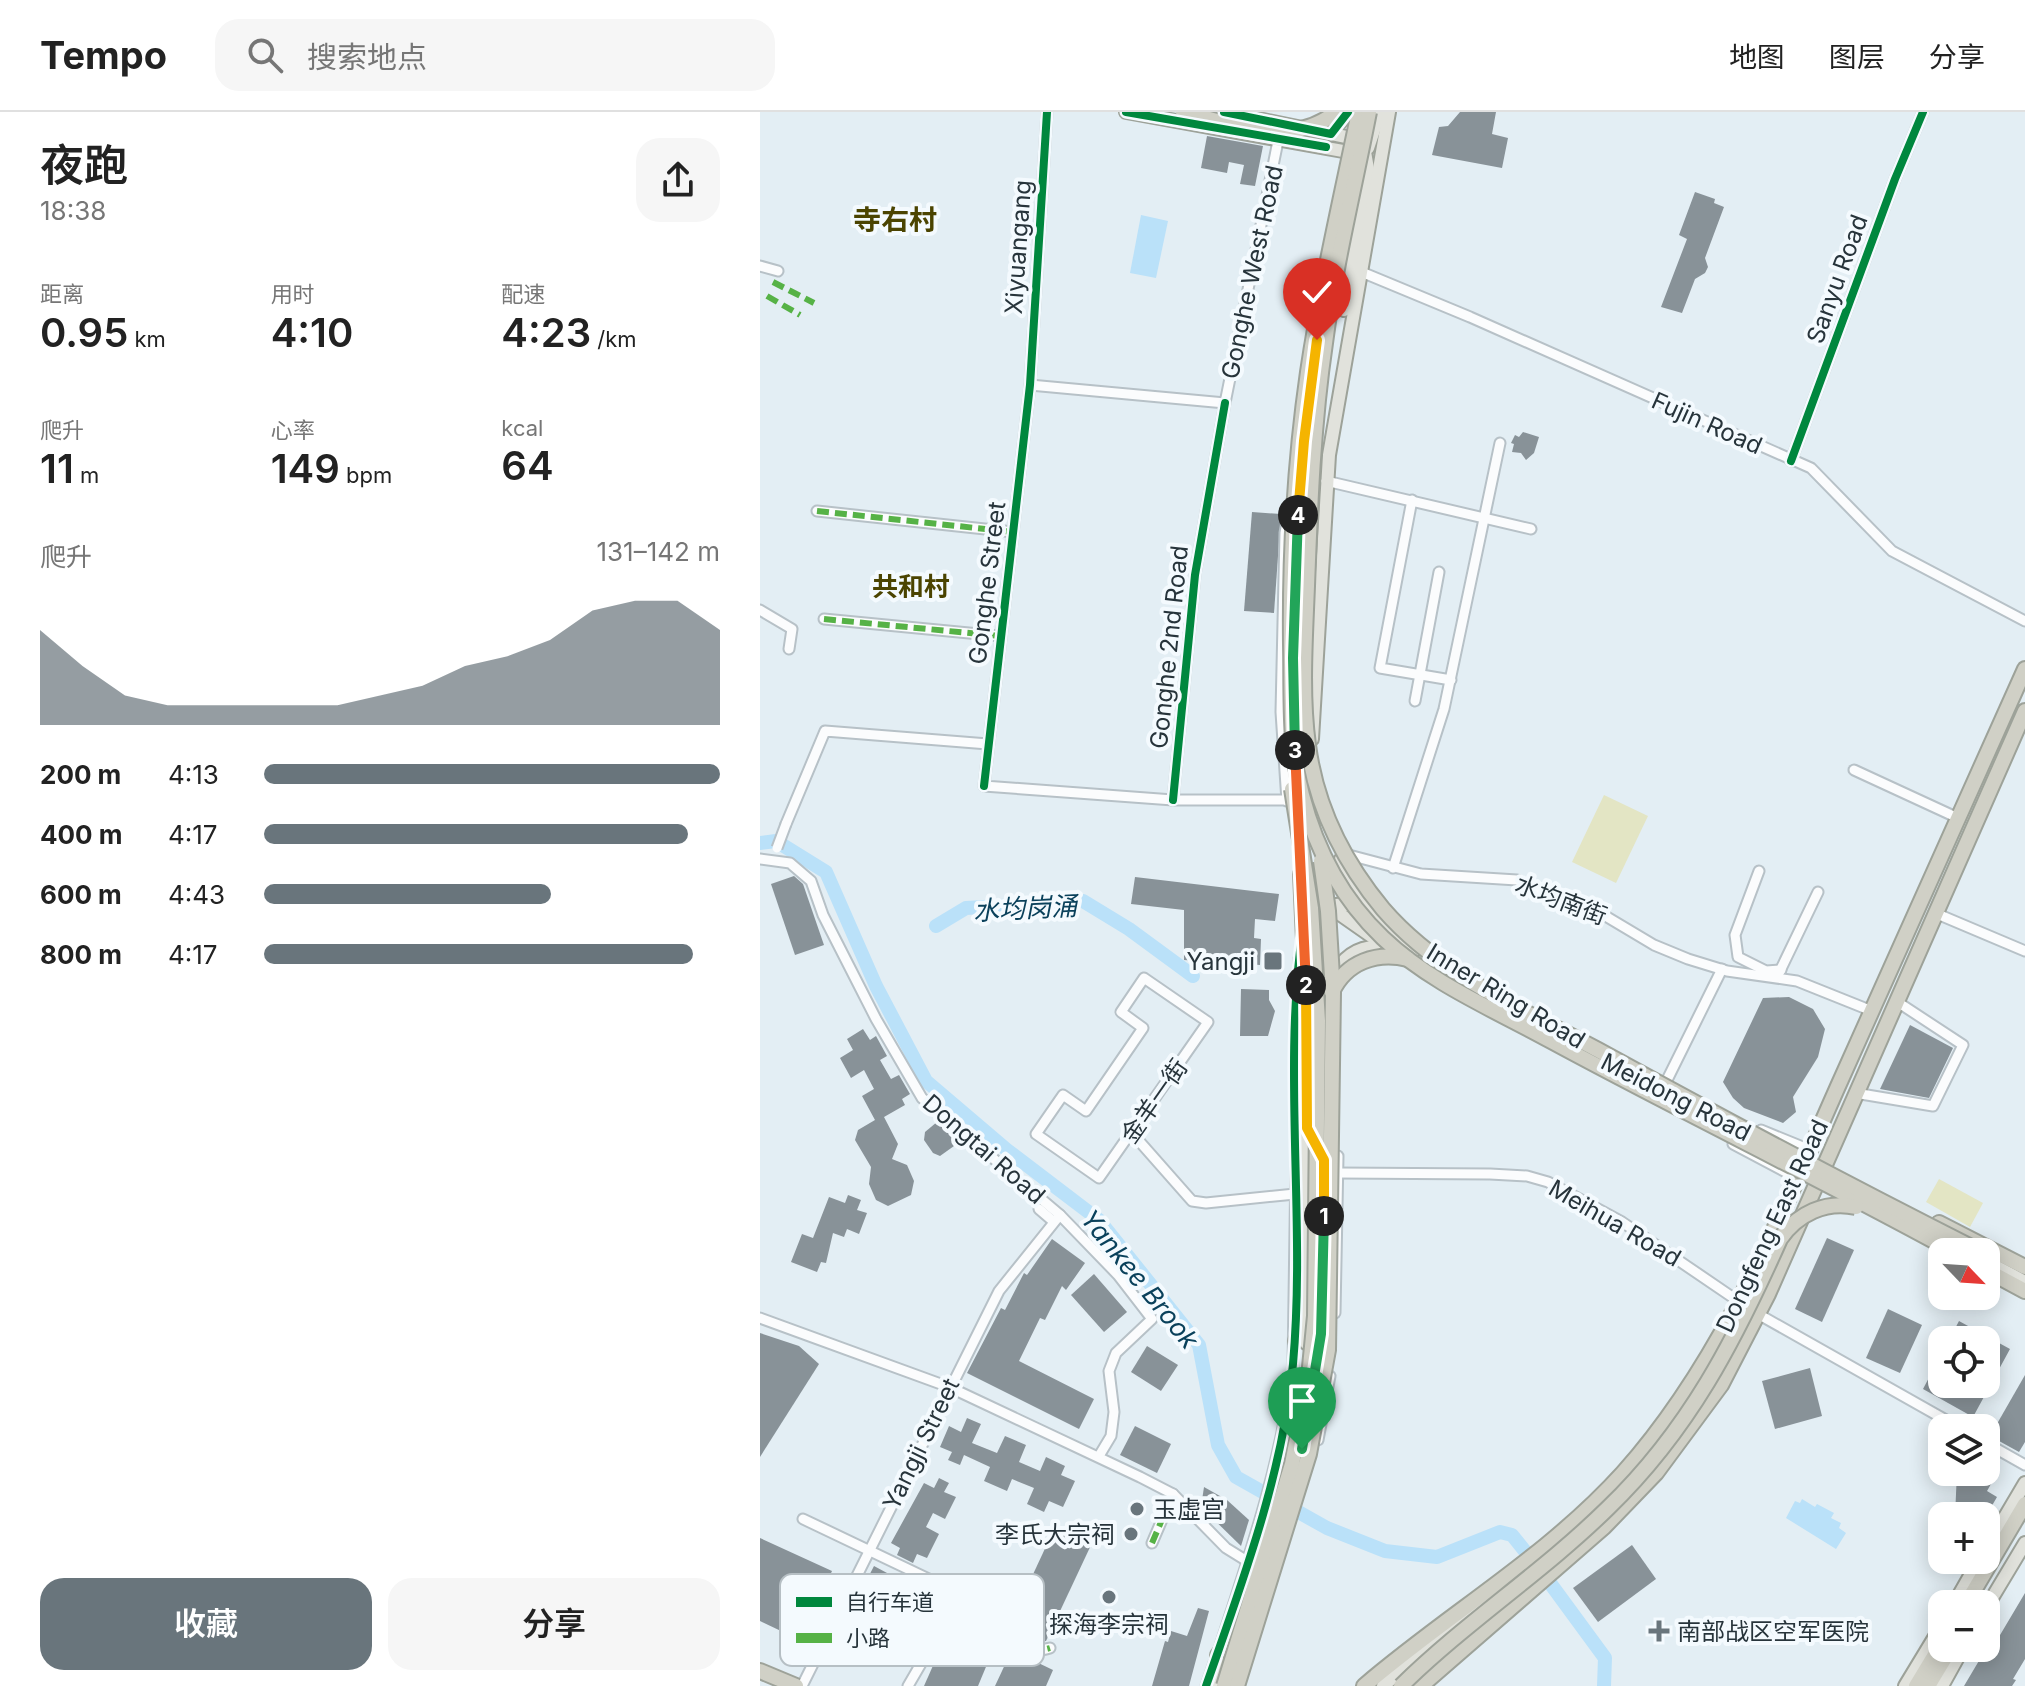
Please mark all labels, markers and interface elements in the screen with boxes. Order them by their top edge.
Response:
search box [215,19,775,91]
text: Tempo [40,32,167,78]
icon: search [243,33,287,77]
text: 搜索地点 [307,39,427,75]
text: 地图 [1729,40,1785,74]
text: 图层 [1829,40,1885,74]
text: 分享 [1929,40,1985,74]
text: 夜跑 [40,138,128,192]
button: share [636,138,720,222]
street label: Gonghe West Road [1215,163,1289,381]
street label: Xiyuangang [999,179,1037,315]
text: 18:38 [40,195,106,226]
district label: 寺右村 [853,203,937,237]
street label: Sanyu Road [1800,211,1874,347]
pin [1283,258,1351,340]
icon: check [1295,270,1339,314]
text: 距离 [40,281,84,307]
text: 用时 [271,281,315,307]
text: 配速 [501,281,545,307]
text: 0.95 [40,308,128,357]
text: 4:10 [271,308,353,357]
text: 4:23 [501,308,591,357]
text: km [128,326,166,352]
text: /km [591,326,637,352]
street label: Fujin Road [1647,386,1767,460]
text: kcal [501,415,543,441]
text: 爬升 [40,417,84,443]
text: 心率 [271,417,315,443]
text: 64 [501,441,554,490]
text: 11 [40,444,74,493]
text: 149 [271,444,340,493]
text: m [74,462,99,488]
text: bpm [340,462,392,488]
pin: 4 [1278,495,1318,535]
street label: Gonghe Street [963,500,1011,666]
text: 4 [1291,502,1305,528]
text: 131–142 m [596,536,720,567]
text: 爬升 [40,541,92,572]
street label: Gonghe 2nd Road [1144,544,1194,750]
district label: 共和村 [872,571,950,602]
pin: 3 [1275,730,1315,770]
text: 3 [1288,737,1302,763]
text: 200 m [40,759,121,790]
text: 4:13 [168,759,219,790]
text: 400 m [40,819,123,850]
text: 4:17 [168,819,218,850]
street label: 水均南街 [1511,869,1611,931]
text: 600 m [40,879,122,910]
text: 4:43 [168,879,225,910]
water label: 水均岗涌 [972,890,1081,926]
street label: Inner Ring Road [1422,937,1590,1055]
text: 800 m [40,939,122,970]
text: 4:17 [168,939,218,970]
place label: Yangji [1186,947,1255,976]
marker: Yangji [1262,950,1284,972]
pin: 2 [1286,965,1326,1005]
text: 2 [1299,972,1313,998]
street label: Meidong Road [1596,1047,1756,1147]
street label: 金羊一街 [1115,1053,1193,1149]
street label: Dongtai Road [917,1088,1051,1210]
street label: Dongfeng East Road [1710,1115,1834,1337]
street label: Meihua Road [1544,1173,1686,1273]
pin: 1 [1304,1196,1344,1236]
water label: Yankee Brook [1075,1203,1206,1355]
text: 1 [1319,1203,1329,1229]
north arrow [1928,1238,2000,1310]
map controls [1928,1238,2000,1662]
button: locate [1928,1326,2000,1398]
pin [1268,1367,1336,1449]
street label: Yangji Street [877,1373,965,1515]
icon: arrive [1280,1379,1324,1423]
button: layers [1928,1414,2000,1486]
place label: 玉虛宫 [1153,1495,1225,1524]
marker: 玉虛宫 [1128,1500,1146,1518]
button: + [1928,1502,2000,1574]
place label: 李氏大宗祠 [995,1520,1115,1549]
marker: 李氏大宗祠 [1122,1525,1140,1543]
legend [780,1574,1044,1666]
button: 收藏 [40,1578,372,1670]
button: 分享 [388,1578,720,1670]
marker: 探海李宗祠 [1100,1588,1118,1606]
text: 自行车道 [846,1589,934,1615]
button: − [1928,1590,2000,1662]
place label: 探海李宗祠 [1049,1610,1169,1639]
place label: 南部战区空军医院 [1677,1617,1869,1646]
marker: 南部战区空军医院 [1648,1620,1670,1642]
text: 小路 [846,1625,890,1651]

